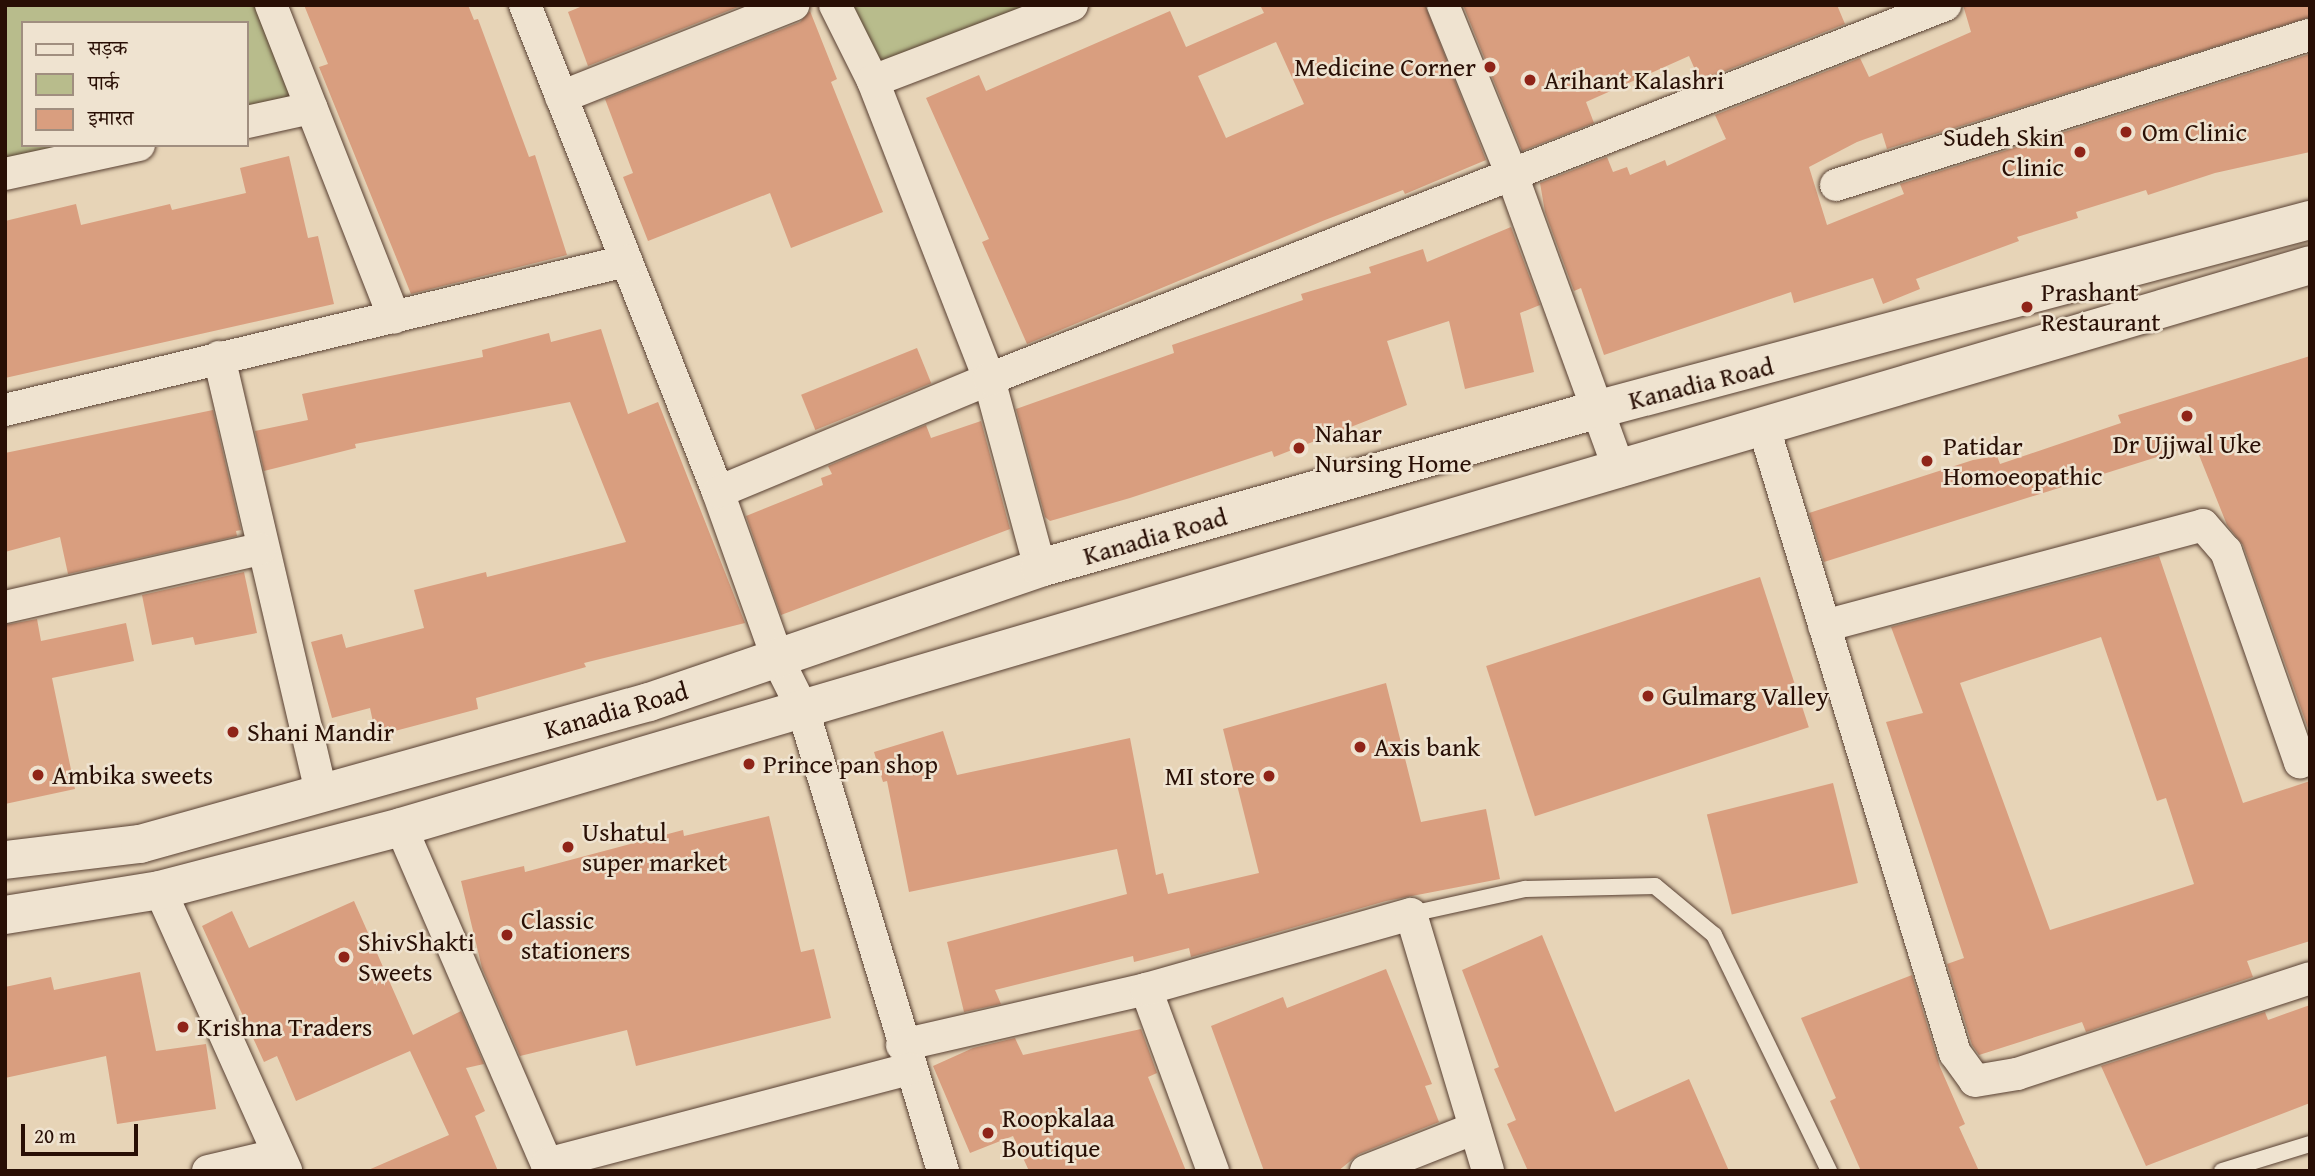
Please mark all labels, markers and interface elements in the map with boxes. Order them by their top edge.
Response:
legend [21,21,248,147]
text: सड़क [88,32,127,63]
place label: Medicine Corner [1294,51,1476,83]
marker: Medicine Corner [1482,59,1498,75]
place label: Arihant Kalashri [1544,64,1724,96]
text: पार्क [88,67,119,98]
marker: Arihant Kalashri [1522,72,1538,88]
text: इमारत [88,102,134,133]
place label: Om Clinic [2142,116,2247,148]
place label: Sudeh Skin Clinic [1943,121,2064,182]
marker: Om Clinic [2116,122,2136,142]
marker: Sudeh Skin Clinic [2070,142,2090,162]
place label: Prashant Restaurant [2041,276,2161,338]
marker: Prashant Restaurant [2019,299,2035,315]
street label: Kanadia Road [1625,350,1777,416]
marker: Dr Ujjwal Uke [2177,406,2197,426]
place label: Nahar Nursing Home [1315,417,1472,478]
place label: Dr Ujjwal Uke [2113,428,2261,460]
place label: Patidar Homoeopathic [1943,430,2102,492]
marker: Nahar Nursing Home [1289,438,1309,458]
marker: Patidar Homoeopathic [1917,451,1937,471]
street label: Kanadia Road [1079,501,1231,571]
street label: Kanadia Road [540,675,692,745]
place label: Gulmarg Valley [1662,680,1829,712]
marker: Gulmarg Valley [1640,688,1656,704]
place label: Shani Mandir [247,716,394,748]
marker: Shani Mandir [225,724,241,740]
place label: Axis bank [1374,731,1480,763]
marker: Axis bank [1352,739,1368,755]
place label: Prince pan shop [763,748,938,780]
marker: Prince pan shop [741,756,757,772]
place label: Ambika sweets [52,759,213,791]
place label: MI store [1165,760,1255,792]
marker: Ambika sweets [30,767,46,783]
marker: MI store [1261,768,1277,784]
place label: Ushatul super market [582,816,727,878]
marker: Ushatul super market [560,839,576,855]
place label: Classic stationers [521,904,630,965]
place label: ShivShakti Sweets [358,926,475,988]
marker: Classic stationers [499,927,515,943]
marker: ShivShakti Sweets [336,949,352,965]
place label: Krishna Traders [197,1011,372,1043]
marker: Krishna Traders [175,1019,191,1035]
place label: Roopkalaa Boutique [1002,1102,1115,1164]
scale bar [24,1110,142,1154]
text: 20 m [34,1120,76,1151]
marker: Roopkalaa Boutique [980,1125,996,1141]

